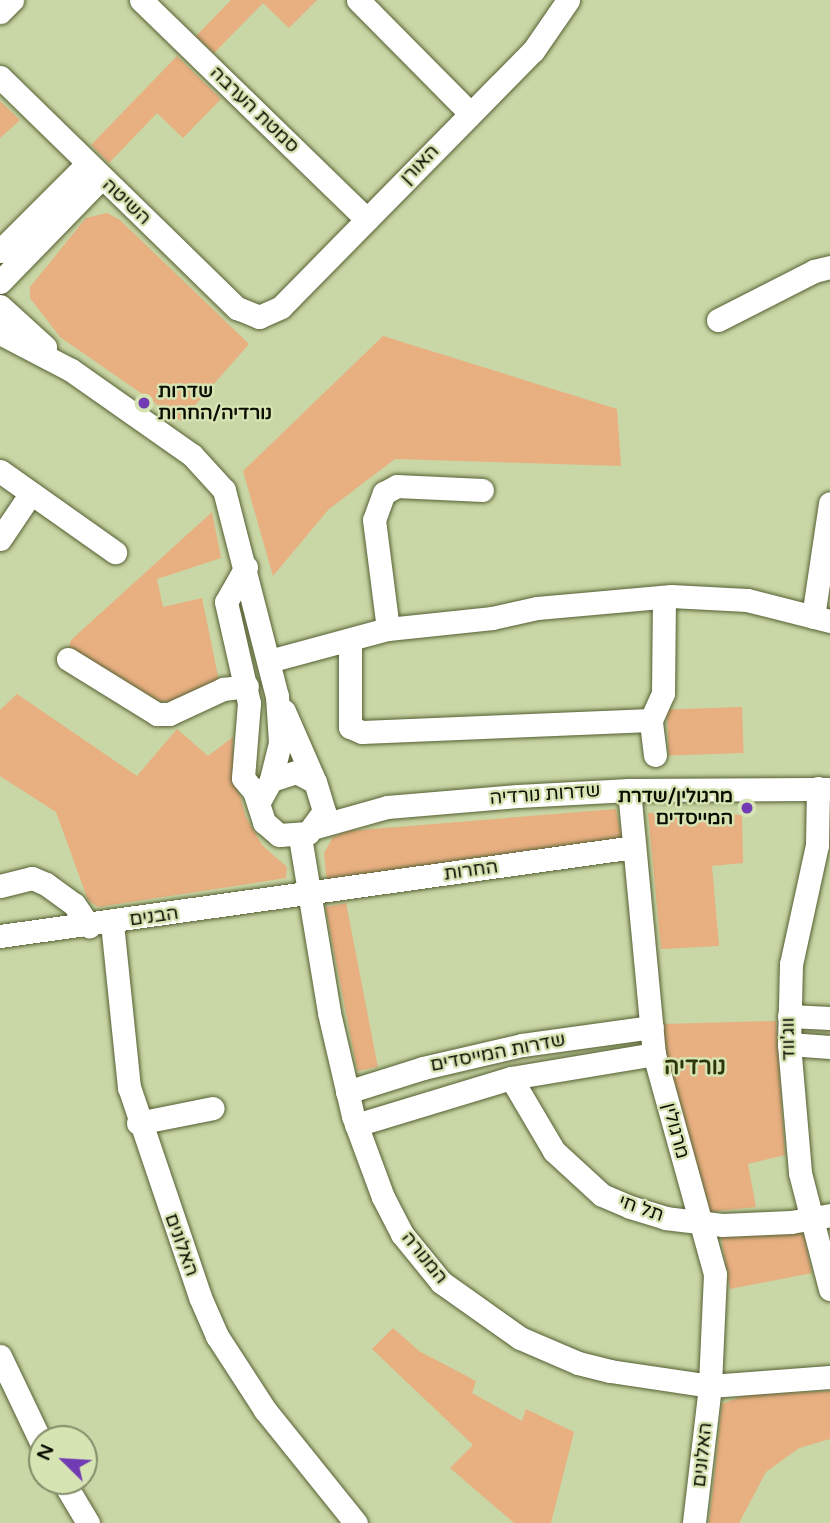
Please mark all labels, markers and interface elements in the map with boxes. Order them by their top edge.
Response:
street label: סמטת הערבה [205,62,303,158]
street label: האורן [396,141,444,189]
street label: השיטה [97,174,155,230]
place label: שדרות נורדיה/החרות [158,381,272,425]
marker: שדרות נורדיה/החרות [136,395,152,411]
street label: שדרות נורדיה [489,780,601,810]
place label: מרגולין/שדרת המייסדים [618,786,733,830]
marker: מרגולין/שדרת המייסדים [739,800,755,816]
street label: החרות [442,856,500,886]
street label: הבנים [128,902,180,932]
street label: ווג'ווד [777,1017,801,1061]
street label: שדרות המייסדים [428,1029,568,1077]
district label: נורדיה [664,1053,726,1081]
street label: מרגולין [657,1101,693,1161]
street label: תל חי [615,1191,667,1227]
street label: האלונים [159,1211,203,1279]
street label: המנורה [396,1227,452,1289]
street label: האלונים [688,1421,718,1489]
north arrow [28,1425,98,1495]
text: N [32,1441,59,1464]

